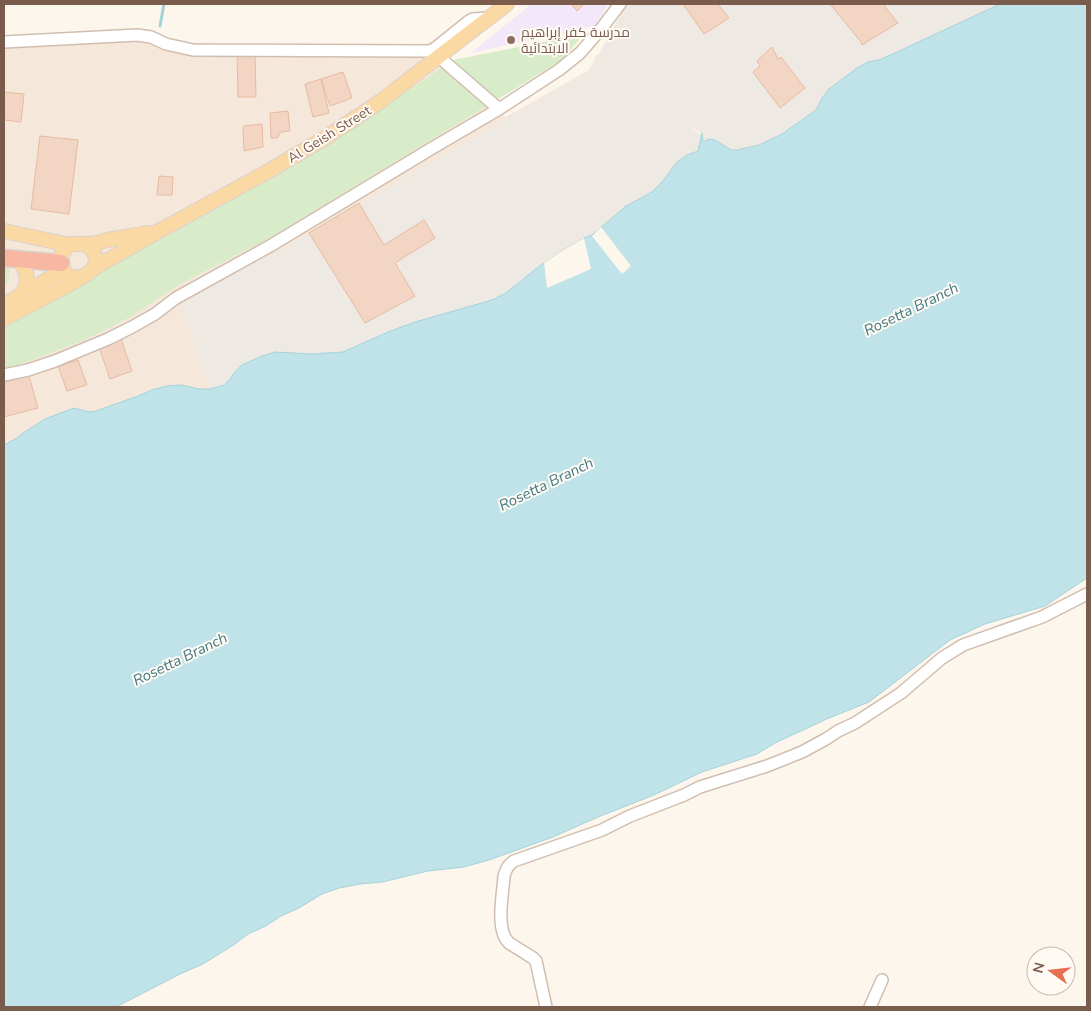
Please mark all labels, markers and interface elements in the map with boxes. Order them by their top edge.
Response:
place label: مدرسة كفر إبراهيم الابتدائية [521,23,630,58]
marker: مدرسة كفر إبراهيم الابتدائية [505,34,517,46]
street label: Al Geish Street [284,101,375,168]
water label: Rosetta Branch [860,277,962,341]
water label: Rosetta Branch [495,452,597,516]
water label: Rosetta Branch [129,627,231,691]
north arrow [1026,946,1076,996]
text: N [1028,960,1049,975]

